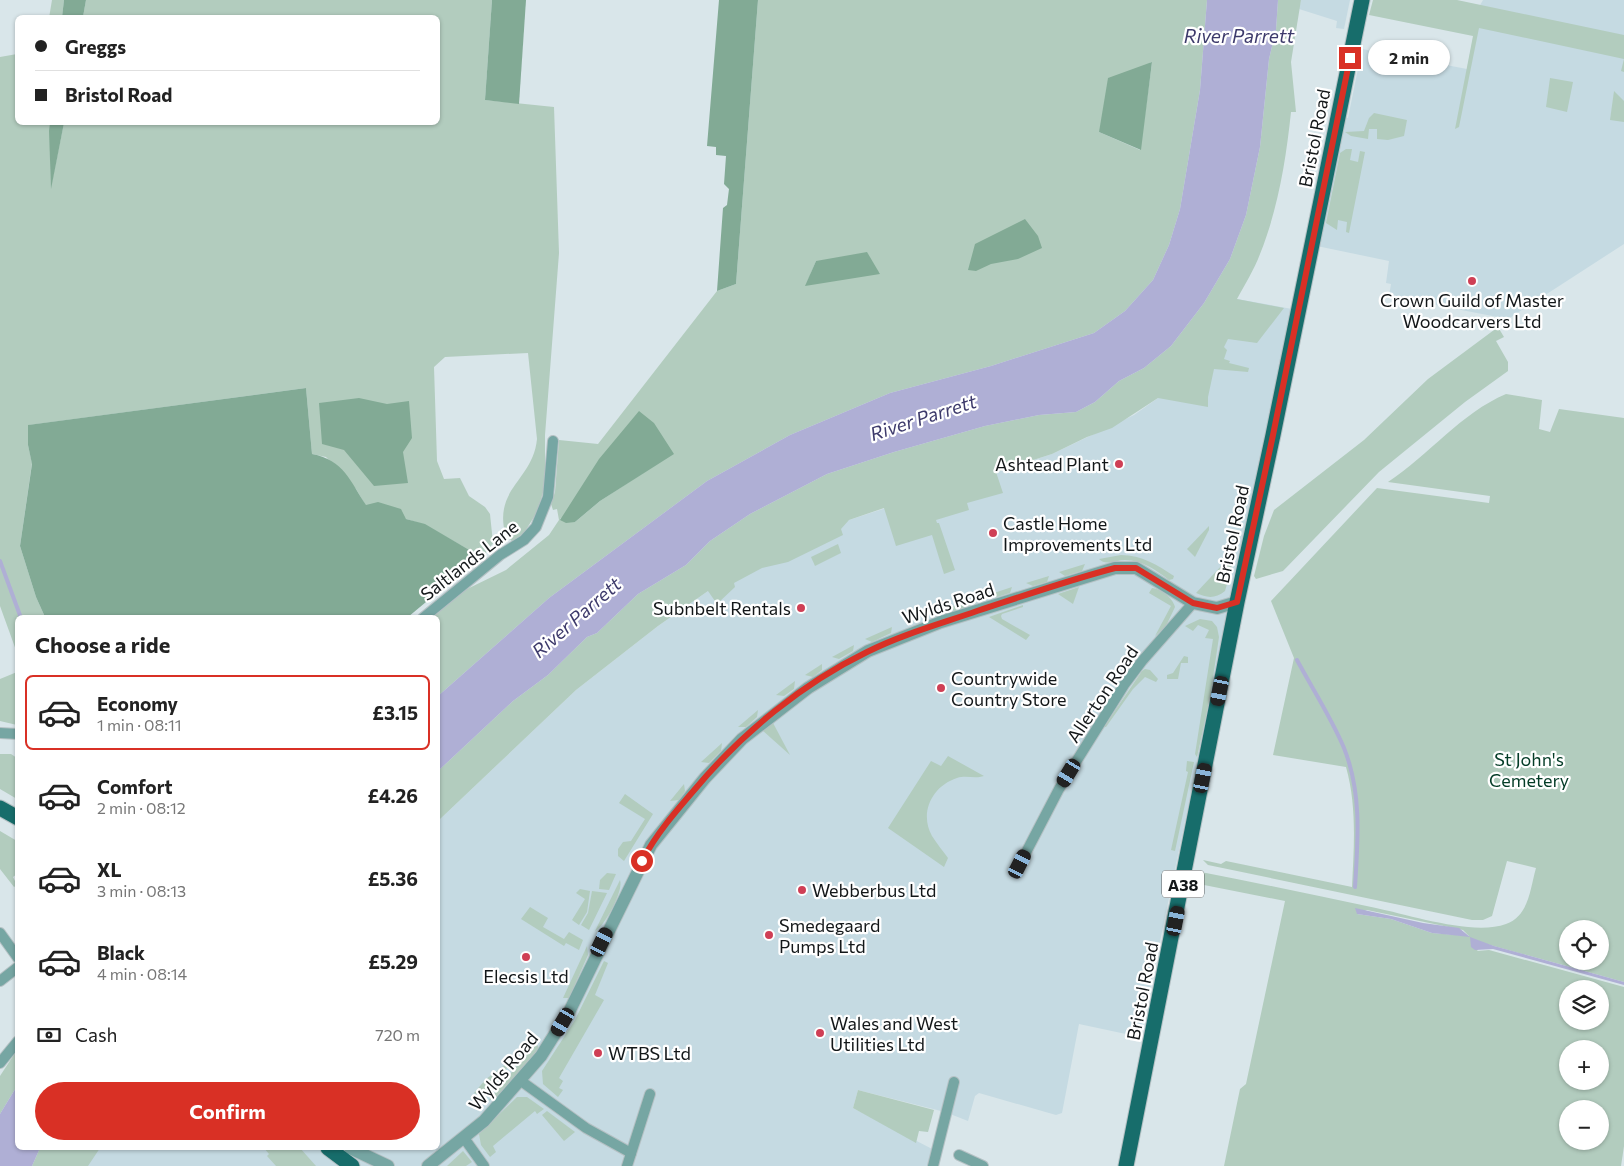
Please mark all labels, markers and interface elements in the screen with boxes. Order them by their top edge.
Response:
water label: River Parrett [1184,24,1296,47]
text: Greggs [65,35,126,58]
callout: 2 min [1368,40,1450,76]
route end [1339,47,1361,69]
text: 2 min [1389,48,1429,67]
text: Bristol Road [65,83,173,106]
street label: Bristol Road [1294,87,1334,189]
marker: Crown Guild of Master Woodcarvers Ltd [1466,275,1478,287]
place label: Crown Guild of Master Woodcarvers Ltd [1380,289,1564,332]
water label: River Parrett [867,389,980,445]
place label: Ashtead Plant [995,453,1109,475]
marker: Ashtead Plant [1113,458,1125,470]
street label: Bristol Road [1211,483,1253,585]
place label: Castle Home Improvements Ltd [1003,512,1152,555]
street label: Saltlands Lane [416,515,522,605]
marker: Castle Home Improvements Ltd [987,527,999,539]
water label: River Parrett [527,571,626,662]
street label: Wylds Road [899,578,997,628]
place label: Subnbelt Rentals [653,597,791,619]
marker: Subnbelt Rentals [795,602,807,614]
text: Choose a ride [35,631,170,658]
street label: Allerton Road [1062,641,1142,747]
place label: Countrywide Country Store [951,667,1067,710]
car [1209,675,1230,707]
marker: Countrywide Country Store [935,682,947,694]
icon: car [37,690,82,735]
text: Economy [97,692,178,715]
text: £3.15 [372,701,418,724]
text: 1 min · 08:11 [97,715,182,734]
park label: St John's Cemetery [1489,748,1569,791]
car [1054,756,1083,790]
car [1192,762,1213,794]
icon: car [37,773,82,818]
text: Comfort [97,775,173,798]
text: £4.26 [367,784,418,807]
text: 2 min · 08:12 [97,798,186,817]
car [1006,847,1033,881]
route start [631,850,653,872]
icon: car [37,856,82,901]
text: XL [97,858,122,881]
text: £5.36 [368,867,418,890]
road number: A38 [1162,871,1204,898]
place label: Webberbus Ltd [812,879,936,901]
text: 3 min · 08:13 [97,881,186,900]
marker: Webberbus Ltd [796,884,808,896]
car [1165,905,1186,937]
place label: Smedegaard Pumps Ltd [779,914,880,957]
map controls [1559,920,1609,1150]
button: locate [1559,920,1609,970]
car [588,925,615,959]
marker: Smedegaard Pumps Ltd [763,929,775,941]
icon: car [37,939,82,984]
street label: Bristol Road [1122,940,1162,1042]
text: Black [97,941,145,964]
text: £5.29 [368,950,418,973]
marker: Elecsis Ltd [520,951,532,963]
text: 4 min · 08:14 [97,964,187,983]
place label: Elecsis Ltd [483,965,569,987]
button: layers [1559,980,1609,1030]
car [549,1005,576,1039]
place label: Wales and West Utilities Ltd [830,1012,958,1055]
icon: cash [35,1021,63,1049]
text: Cash [75,1023,117,1046]
text: 720 m [375,1025,420,1044]
street label: Wylds Road [464,1027,542,1115]
marker: Wales and West Utilities Ltd [814,1027,826,1039]
button: + [1559,1040,1609,1090]
place label: WTBS Ltd [608,1042,691,1064]
marker: WTBS Ltd [592,1047,604,1059]
button: Confirm [35,1082,420,1140]
button: − [1559,1100,1609,1150]

